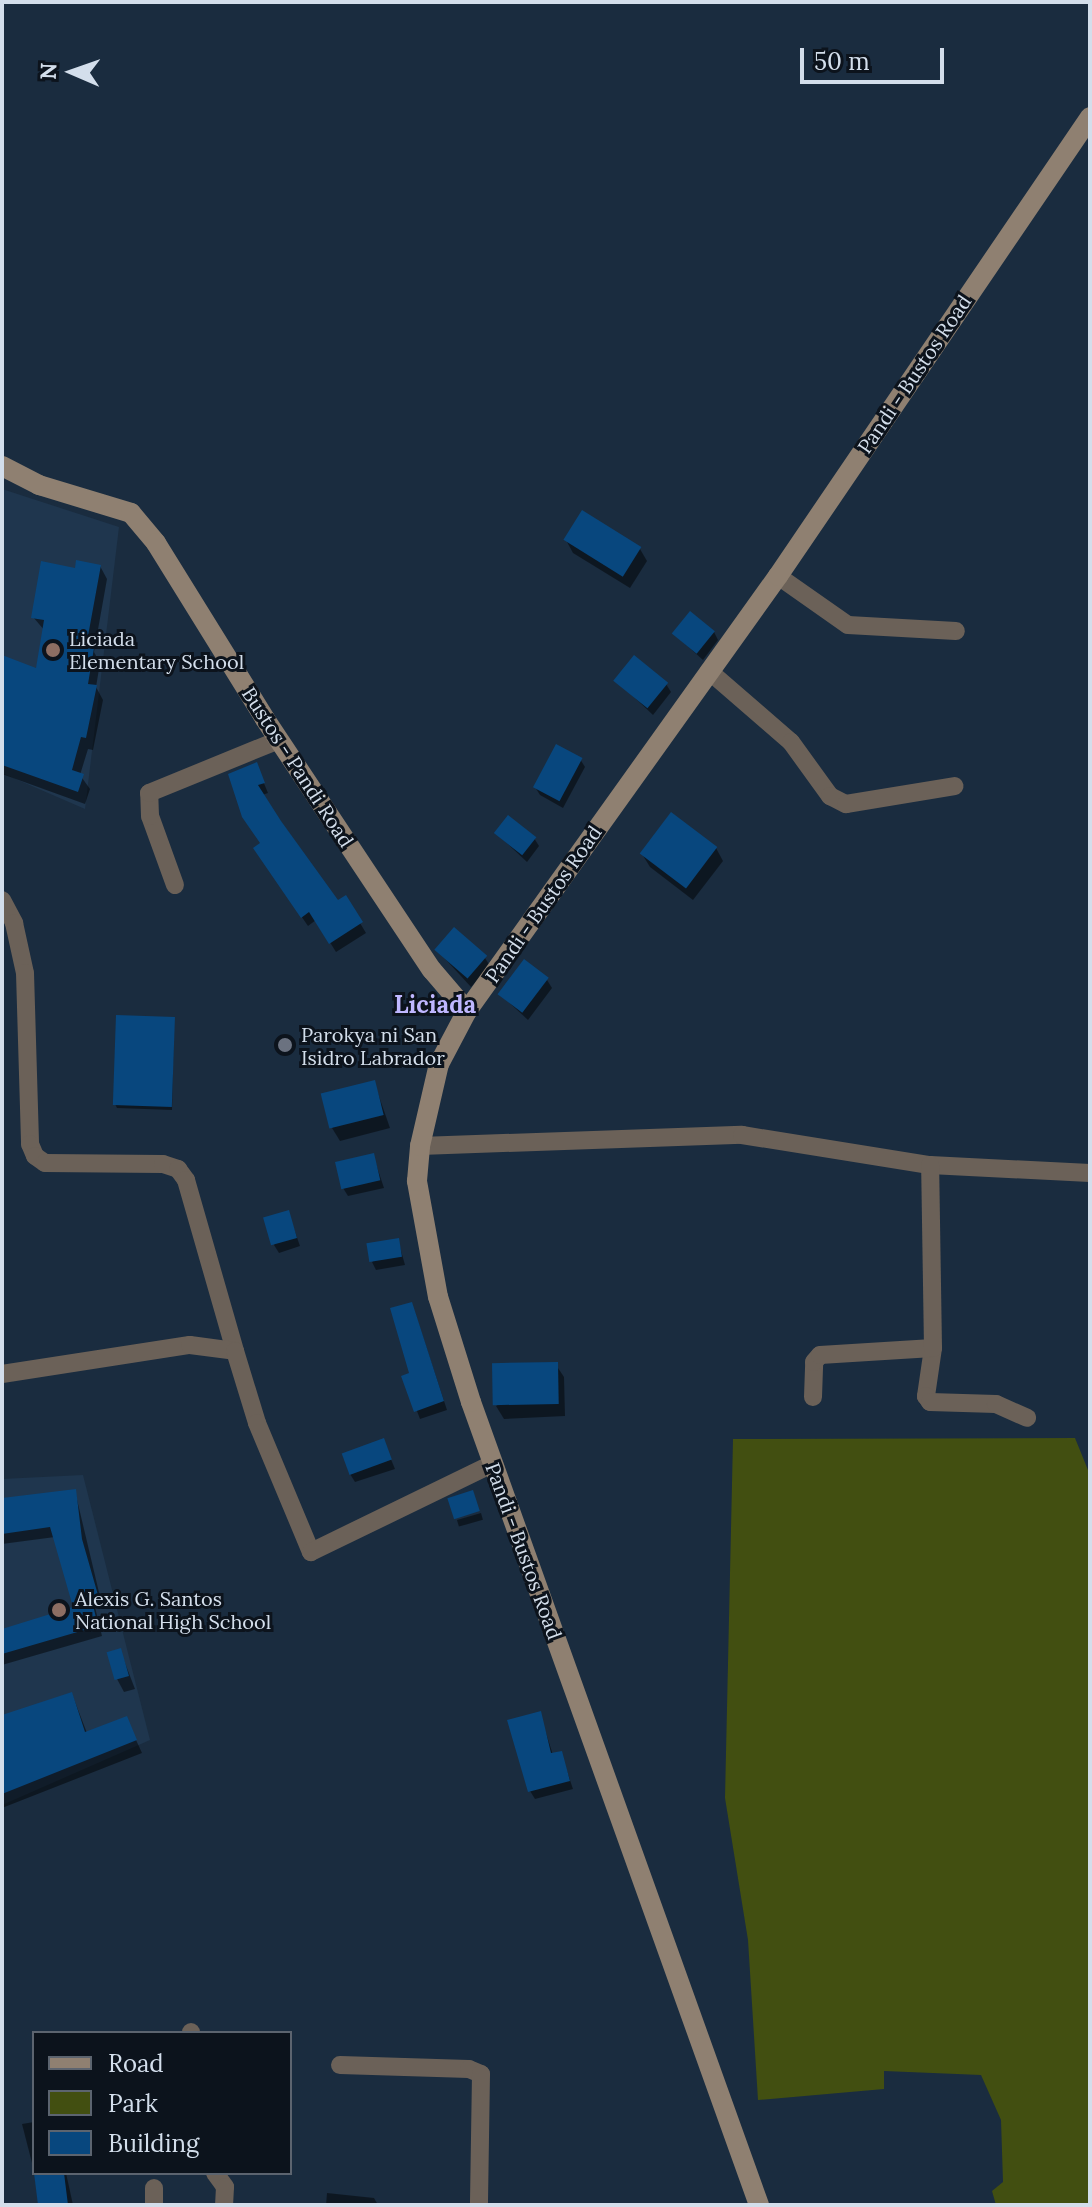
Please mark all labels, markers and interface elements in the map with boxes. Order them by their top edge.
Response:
north arrow [32,32,112,112]
scale bar [804,32,948,82]
text: 50 m [814,46,870,77]
text: N [34,62,62,80]
street label: Pandi - Bustos Road [852,290,976,458]
place label: Liciada Elementary School [69,626,244,673]
marker: Liciada Elementary School [44,641,62,659]
street label: Bustos - Pandi Road [237,682,359,852]
street label: Pandi - Bustos Road [480,821,606,987]
district label: Liciada [394,991,476,1019]
place label: Parokya ni San Isidro Labrador [301,1022,445,1069]
marker: Parokya ni San Isidro Labrador [276,1036,294,1054]
street label: Pandi - Bustos Road [481,1459,567,1643]
place label: Alexis G. Santos National High School [75,1586,271,1633]
marker: Alexis G. Santos National High School [50,1601,68,1619]
legend [32,2031,292,2175]
text: Road [108,2048,164,2079]
text: Park [108,2088,158,2119]
text: Building [108,2128,199,2159]

